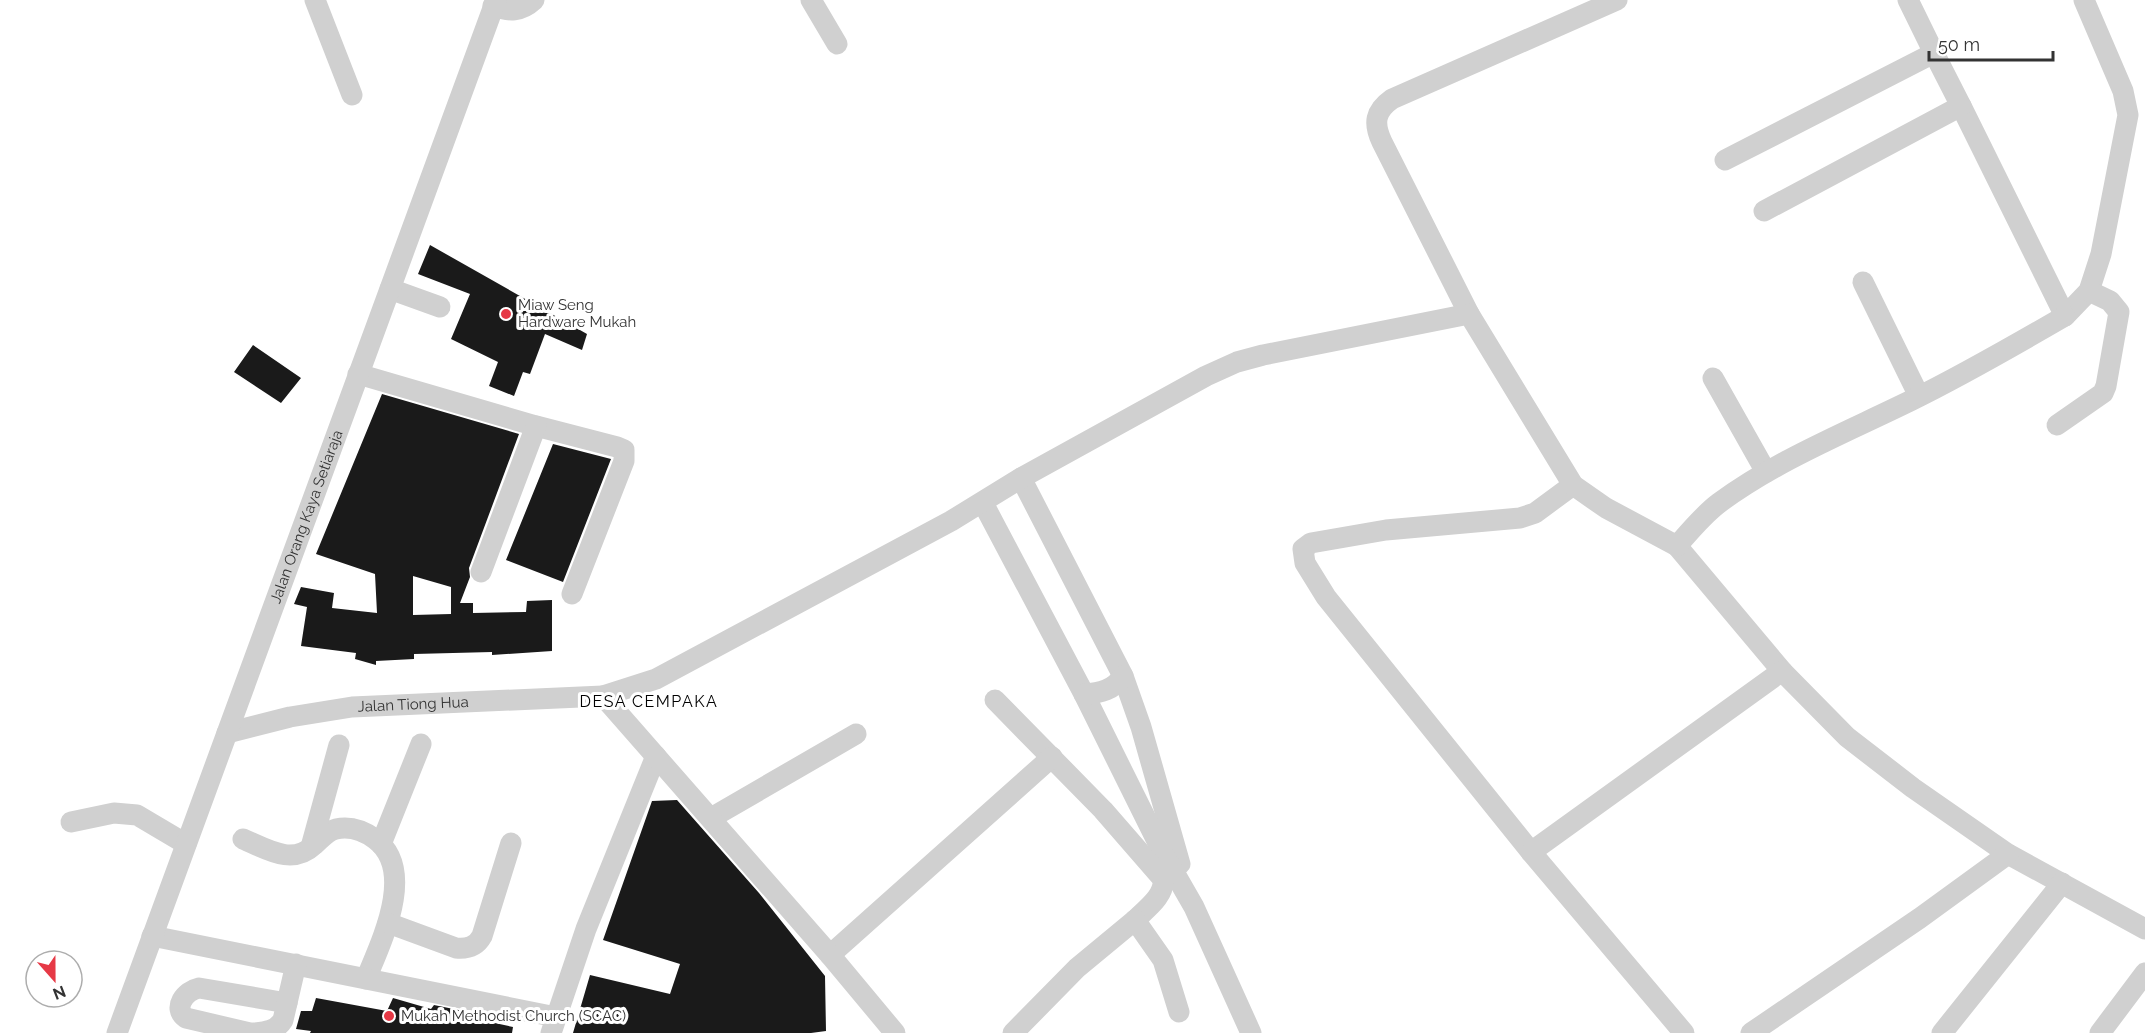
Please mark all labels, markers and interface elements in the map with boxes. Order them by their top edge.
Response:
scale bar [1929,24,2054,62]
text: 50 m [1938,34,1980,55]
place label: Miaw Seng Hardware Mukah [518,296,636,331]
marker: Miaw Seng Hardware Mukah [499,307,513,321]
street label: Jalan Orang Kaya Setiaraja [266,427,347,606]
district label: DESA CEMPAKA [580,692,718,711]
street label: Jalan Tiong Hua [357,693,469,716]
north arrow [24,949,84,1009]
text: N [50,981,68,1004]
place label: Mukah Methodist Church (SCAC) [401,1007,626,1025]
marker: Mukah Methodist Church (SCAC) [382,1009,396,1023]

